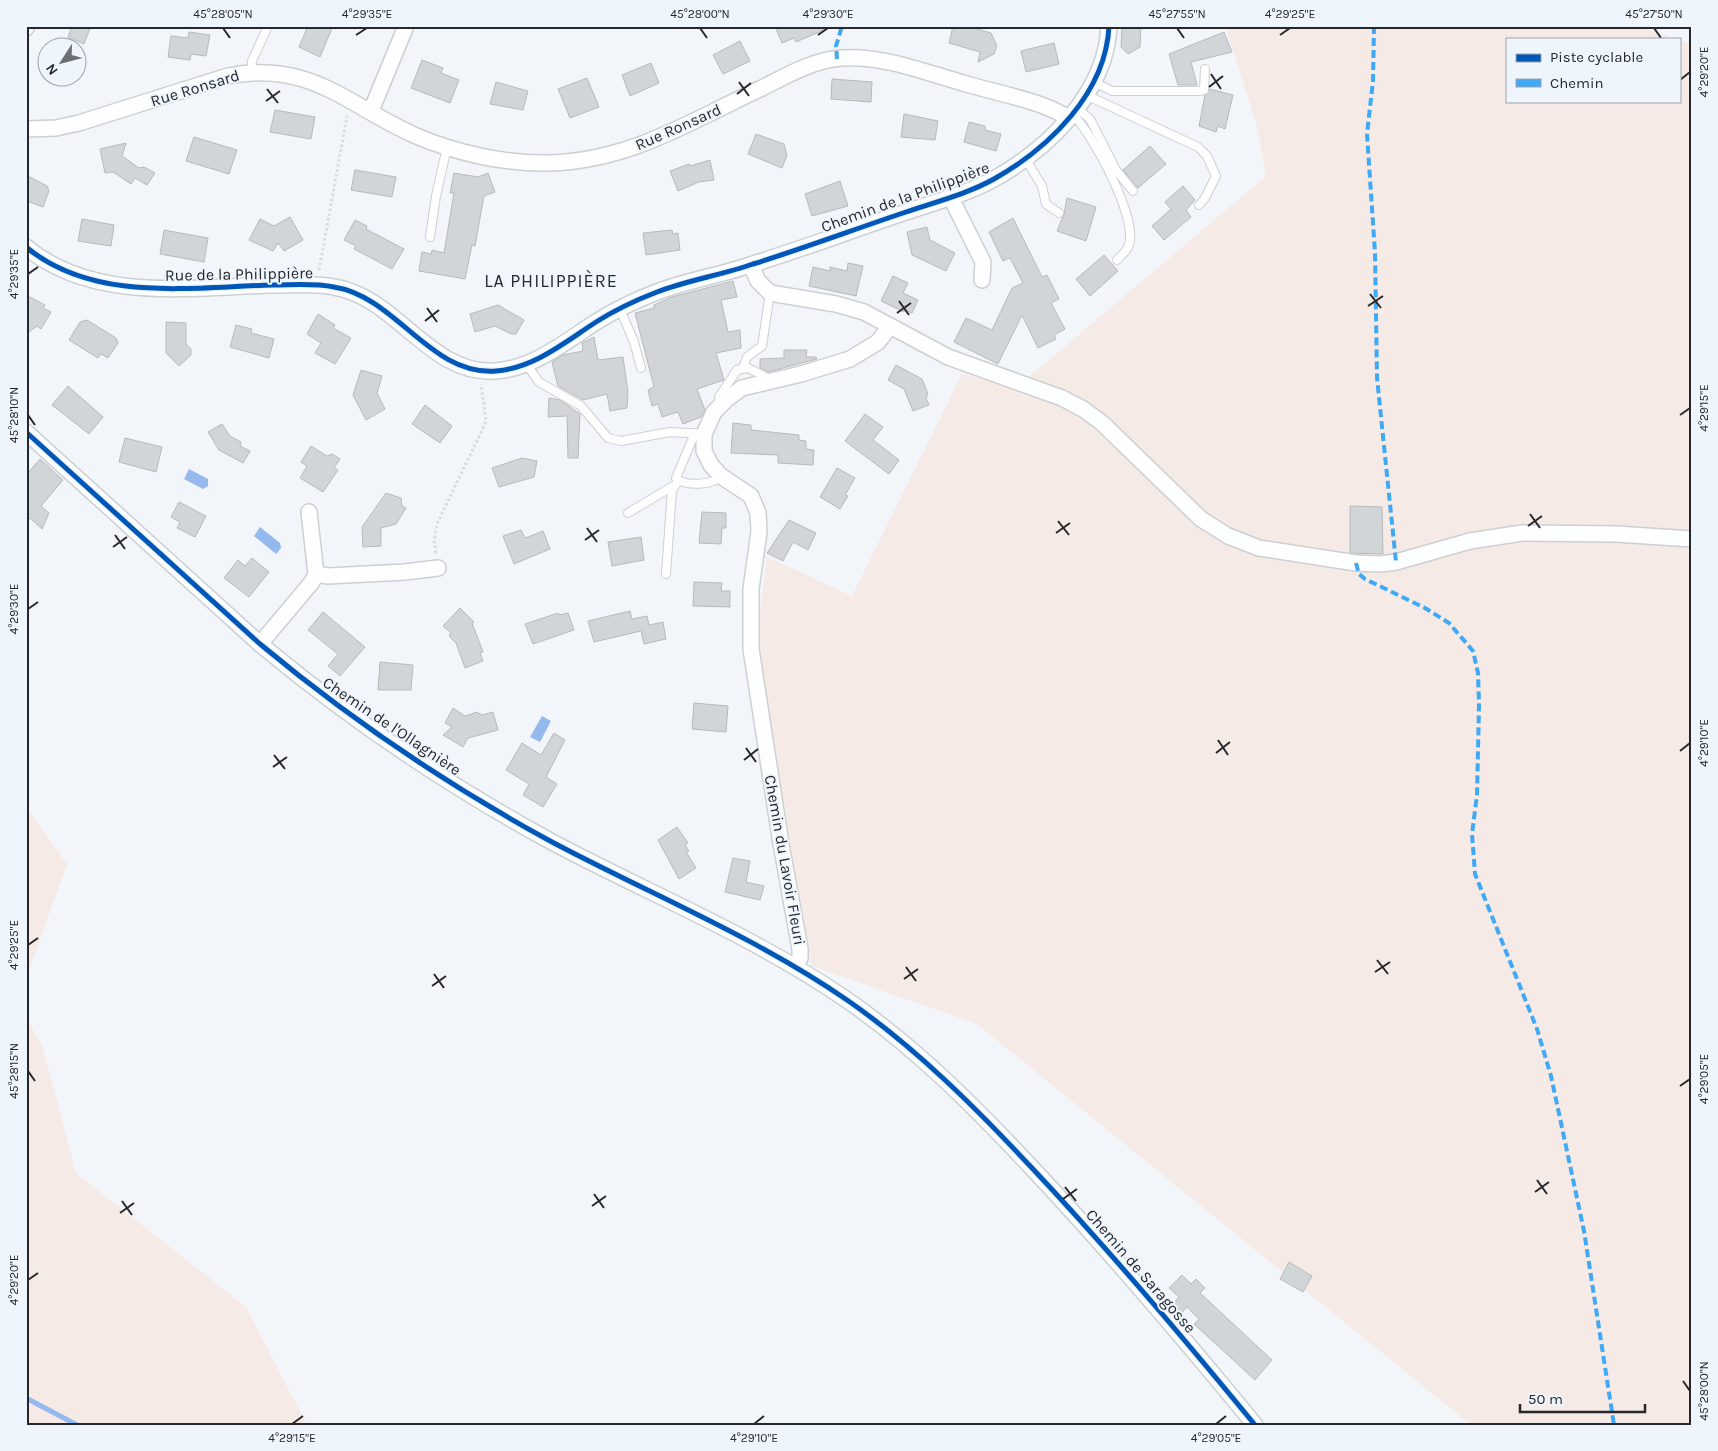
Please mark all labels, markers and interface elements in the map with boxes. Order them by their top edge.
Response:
text: 45°28'05"N [193,7,253,21]
text: 4°29'35"E [342,7,392,21]
text: 45°28'00"N [670,7,730,21]
text: 4°29'30"E [803,7,853,21]
text: 45°27'55"N [1148,7,1206,21]
text: 4°29'25"E [1265,7,1315,21]
text: 45°27'50"N [1625,7,1683,21]
north arrow [38,38,88,88]
legend [1506,38,1680,102]
text: 4°29'20"E [1697,47,1711,97]
text: Piste cyclable [1550,48,1643,66]
text: N [42,60,62,78]
street label: Rue Ronsard [148,65,242,111]
text: Chemin [1550,74,1604,92]
street label: Rue Ronsard [632,100,724,154]
street label: Chemin de la Philippière [818,158,992,236]
text: 4°29'35"E [7,249,21,299]
street label: Rue de la Philippière [165,263,313,285]
district label: LA PHILIPPIÈRE [484,269,618,292]
text: 4°29'15"E [1697,384,1711,432]
text: 45°28'10"N [7,387,21,443]
text: 4°29'30"E [7,584,21,634]
street label: Chemin de l'Ollagnière [319,673,465,779]
text: 4°29'10"E [1697,719,1711,767]
street label: Chemin du Lavoir Fleuri [761,773,809,947]
text: 4°29'25"E [7,920,21,970]
text: 45°28'15"N [7,1043,21,1099]
text: 4°29'05"E [1697,1054,1711,1104]
street label: Chemin de Saragosse [1082,1205,1200,1337]
text: 4°29'20"E [7,1255,21,1305]
text: 45°28'00"N [1697,1361,1711,1421]
scale bar [1520,1381,1646,1413]
text: 50 m [1528,1390,1563,1408]
text: 4°29'15"E [268,1431,316,1445]
text: 4°29'10"E [730,1431,778,1445]
text: 4°29'05"E [1191,1431,1241,1445]

